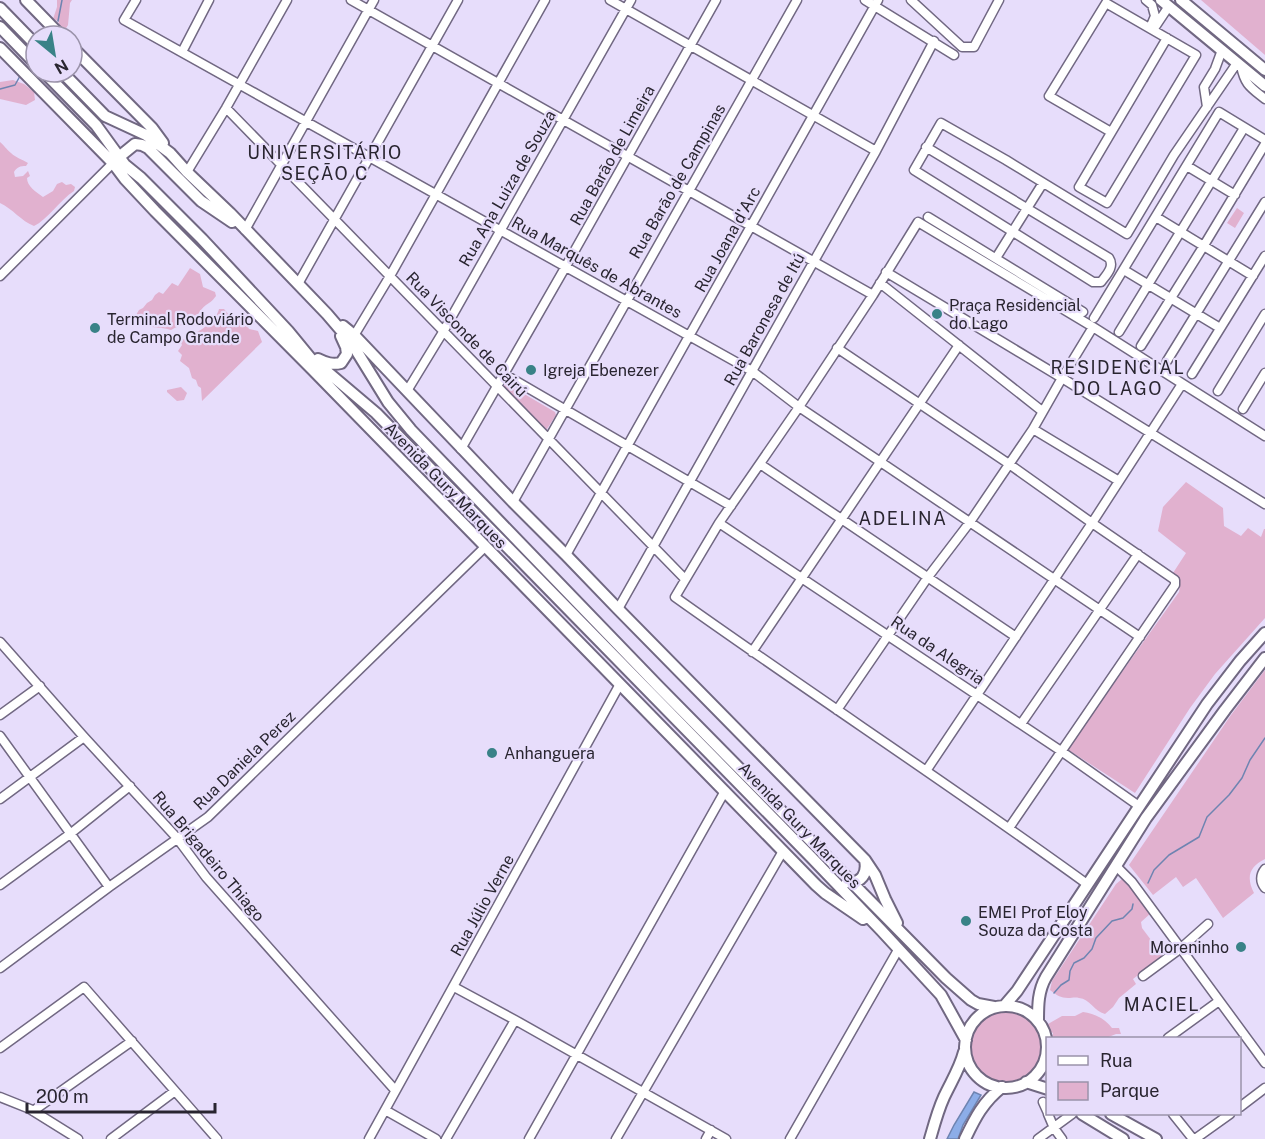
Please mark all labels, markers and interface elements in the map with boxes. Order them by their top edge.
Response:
north arrow [24,24,84,84]
text: N [51,55,71,78]
street label: Rua Barão de Limeira [566,82,659,229]
street label: Rua Barão de Campinas [625,101,730,262]
street label: Rua Ana Luiza de Souza [455,107,560,270]
district label: UNIVERSITÁRIO SEÇÃO C [247,141,403,184]
street label: Rua Joana d'Arc [691,183,764,295]
street label: Rua Marquês de Abrantes [508,213,685,322]
street label: Rua Baronesa de Itú [720,250,809,389]
street label: Rua Visconde de Cairú [402,268,531,401]
place label: Praça Residencial do Lago [949,296,1081,333]
marker: Praça Residencial do Lago [930,307,944,321]
place label: Terminal Rodoviário de Campo Grande [107,310,254,347]
marker: Terminal Rodoviário de Campo Grande [88,321,102,335]
district label: RESIDENCIAL DO LAGO [1050,357,1186,399]
place label: Igreja Ebenezer [543,361,659,380]
marker: Igreja Ebenezer [524,363,538,377]
street label: Avenida Gury Marques [381,418,511,552]
district label: ADELINA [859,508,947,529]
street label: Rua da Alegria [887,612,988,689]
street label: Rua Daniela Perez [189,707,299,814]
place label: Anhanguera [504,744,595,763]
marker: Anhanguera [485,746,499,760]
street label: Avenida Gury Marques [735,758,865,892]
street label: Rua Brigadeiro Thiago [149,787,269,925]
street label: Rua Júlio Verne [447,851,518,959]
place label: EMEI Prof Eloy Souza da Costa [978,903,1093,940]
marker: EMEI Prof Eloy Souza da Costa [959,914,973,928]
place label: Moreninho [1150,938,1229,957]
marker: Moreninho [1234,940,1248,954]
district label: MACIEL [1124,994,1200,1015]
legend [1046,1037,1241,1115]
text: Rua [1100,1050,1132,1071]
scale bar [27,1076,214,1114]
text: Parque [1100,1080,1160,1101]
text: 200 m [36,1086,89,1107]

